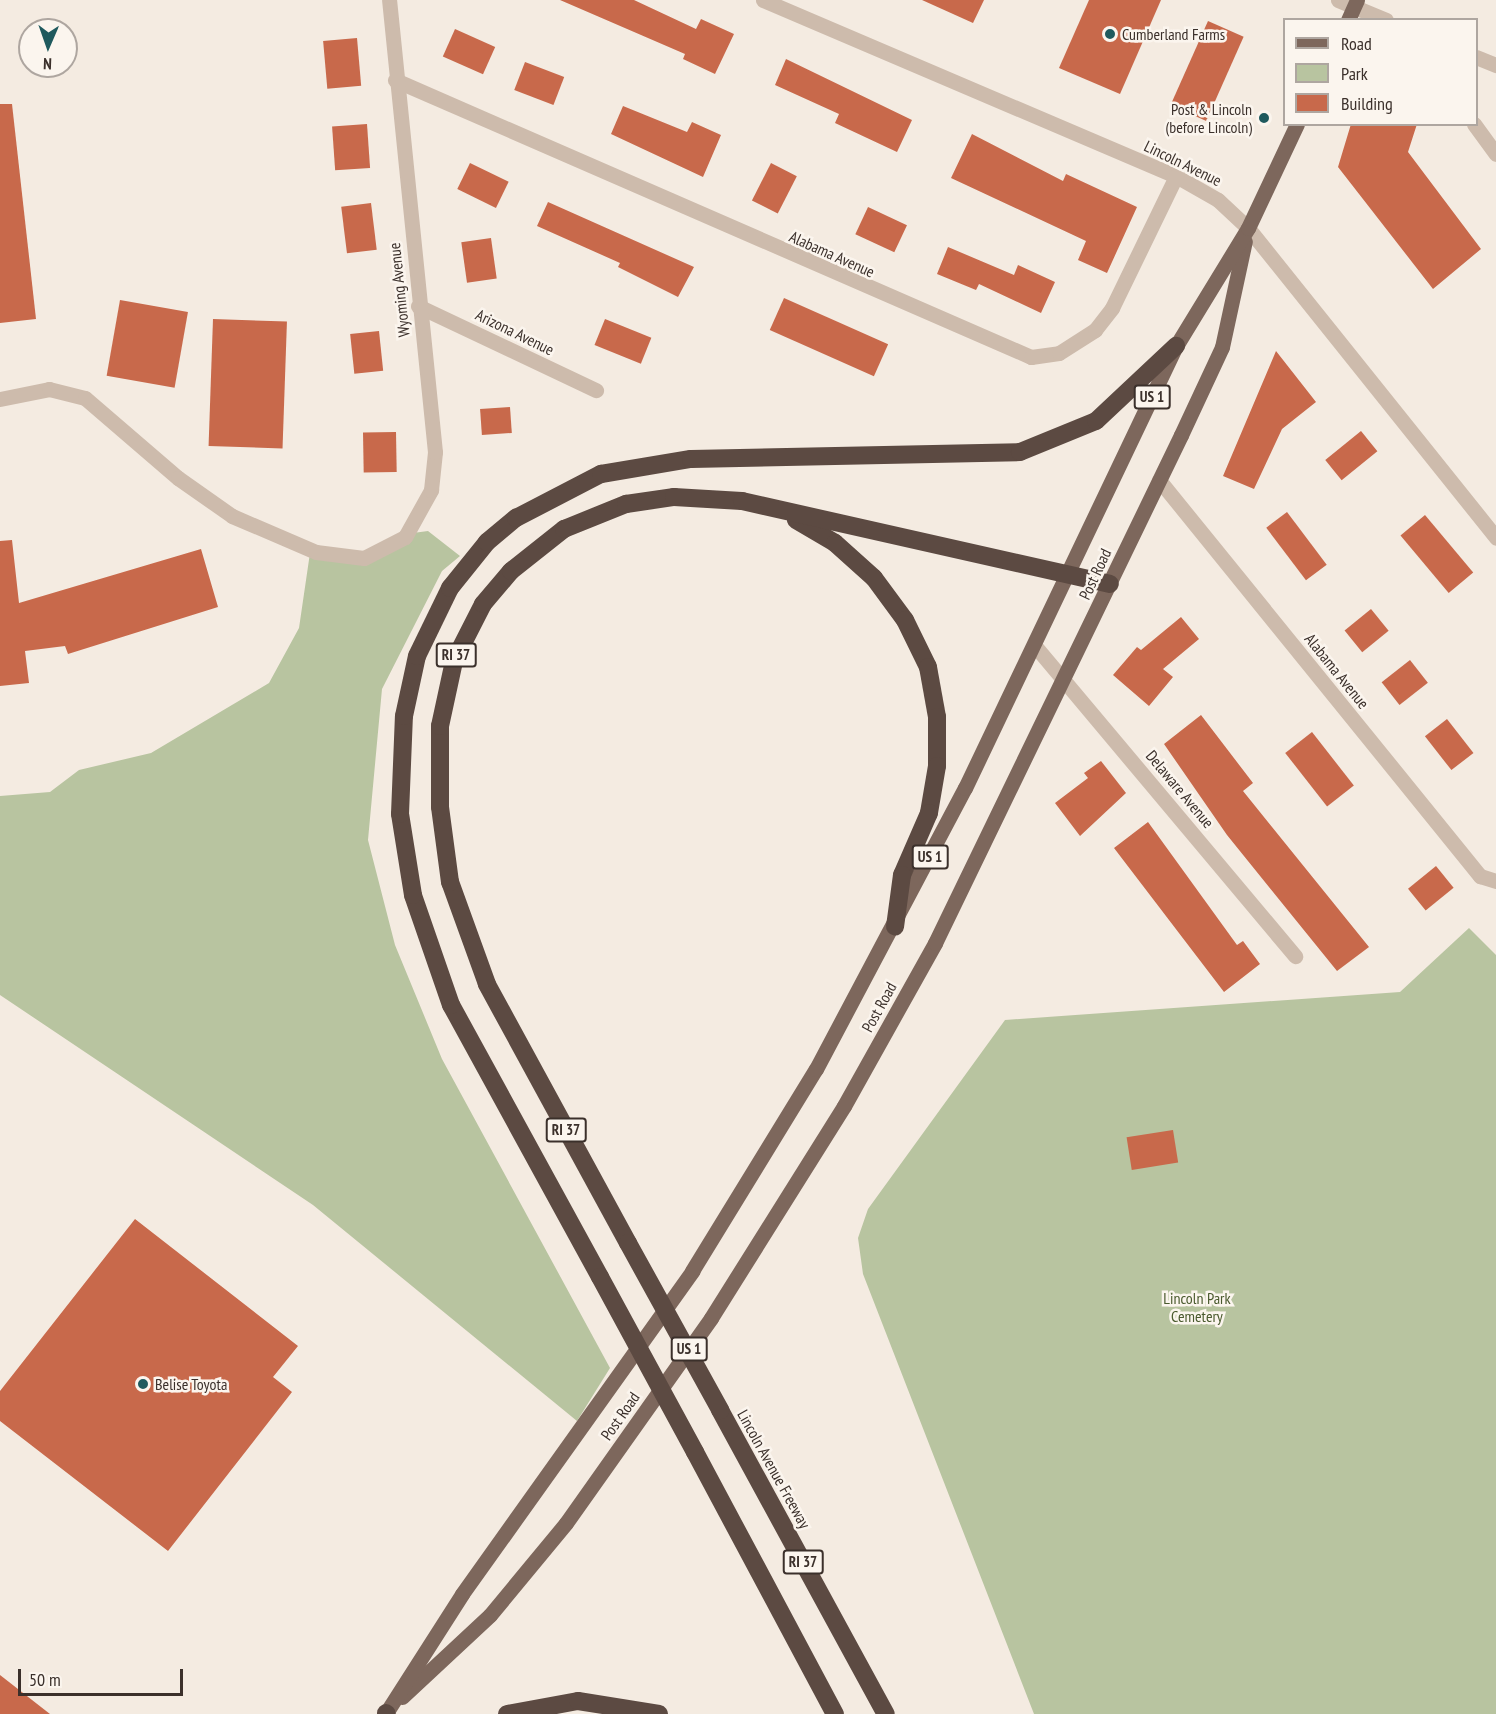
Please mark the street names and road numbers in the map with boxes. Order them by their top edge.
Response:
street label: Lincoln Avenue [1141,136,1225,190]
street label: Alabama Avenue [786,227,878,281]
street label: Wyoming Avenue [384,242,414,338]
street label: Arizona Avenue [473,305,557,359]
road number: US 1 [1132,385,1172,409]
street label: Post Road [1075,545,1115,603]
street label: Alabama Avenue [1301,629,1373,713]
road number: RI 37 [435,643,477,667]
street label: Delaware Avenue [1142,746,1218,832]
road number: US 1 [910,845,950,869]
street label: Post Road [857,979,901,1035]
road number: RI 37 [545,1118,587,1142]
road number: US 1 [670,1337,708,1361]
street label: Post Road [597,1388,643,1444]
street label: Lincoln Avenue Freeway [733,1406,815,1532]
road number: RI 37 [782,1550,824,1574]

